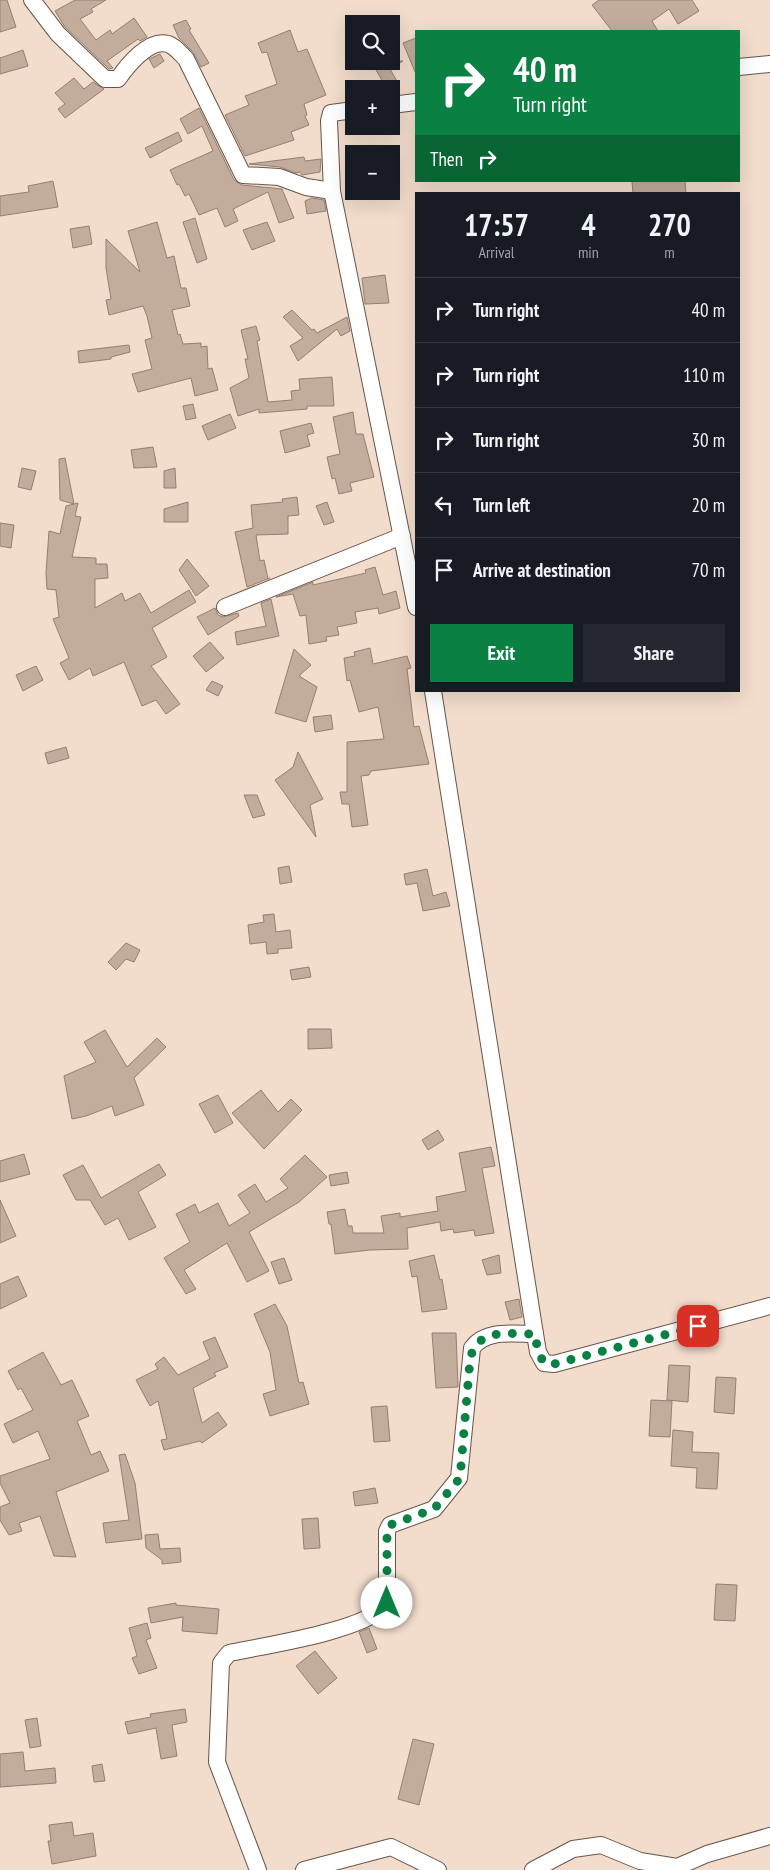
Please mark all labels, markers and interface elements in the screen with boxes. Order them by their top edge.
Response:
map controls [345,15,400,200]
button: search [345,15,400,70]
text: 40 m [513,46,577,92]
icon: right [430,50,495,115]
button: + [345,80,400,135]
text: Turn right [513,90,587,118]
button: − [345,145,400,200]
icon: right [473,145,501,173]
text: Then [430,147,463,171]
text: 17:57 [464,205,529,244]
text: 4 [581,205,596,244]
text: 270 [648,205,691,244]
text: Arrival [478,242,515,262]
text: min [578,242,599,262]
text: m [664,242,675,262]
icon: right [430,296,458,324]
text: Turn right [473,298,539,322]
text: 40 m [692,298,725,322]
icon: right [430,361,458,389]
text: Turn right [473,363,539,387]
text: 110 m [683,363,725,387]
icon: right [430,426,458,454]
text: Turn right [473,428,539,452]
text: 30 m [692,428,725,452]
icon: left [430,491,458,519]
text: Turn left [473,493,530,517]
text: 20 m [692,493,725,517]
icon: arrive [430,556,458,584]
text: Arrive at destination [473,558,611,582]
text: 70 m [692,558,725,582]
button: Exit [430,624,573,682]
button: Share [583,624,725,682]
pin [677,1305,719,1347]
icon: arrive [684,1312,712,1340]
position arrow [360,1576,412,1628]

